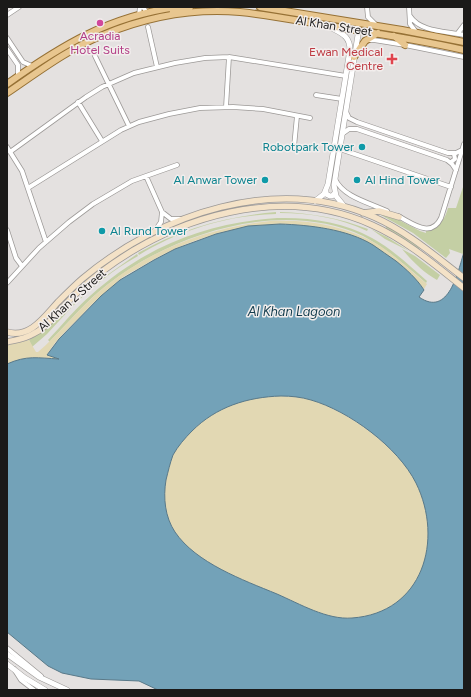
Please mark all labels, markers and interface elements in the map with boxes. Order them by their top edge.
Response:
street label: Al Khan Street [295,13,374,39]
marker: Acradia Hotel Suits [95,18,105,28]
place label: Acradia Hotel Suits [70,29,130,57]
place label: Ewan Medical Centre [309,45,383,73]
marker: Ewan Medical Centre [386,53,398,65]
place label: Robotpark Tower [262,140,354,154]
marker: Robotpark Tower [357,142,367,152]
place label: Al Anwar Tower [174,173,257,187]
place label: Al Hind Tower [365,173,440,187]
marker: Al Anwar Tower [260,175,270,185]
marker: Al Hind Tower [352,175,362,185]
place label: Al Rund Tower [110,224,187,238]
marker: Al Rund Tower [97,226,107,236]
street label: Al Khan 2 Street [35,265,109,334]
water label: Al Khan Lagoon [247,304,340,319]

